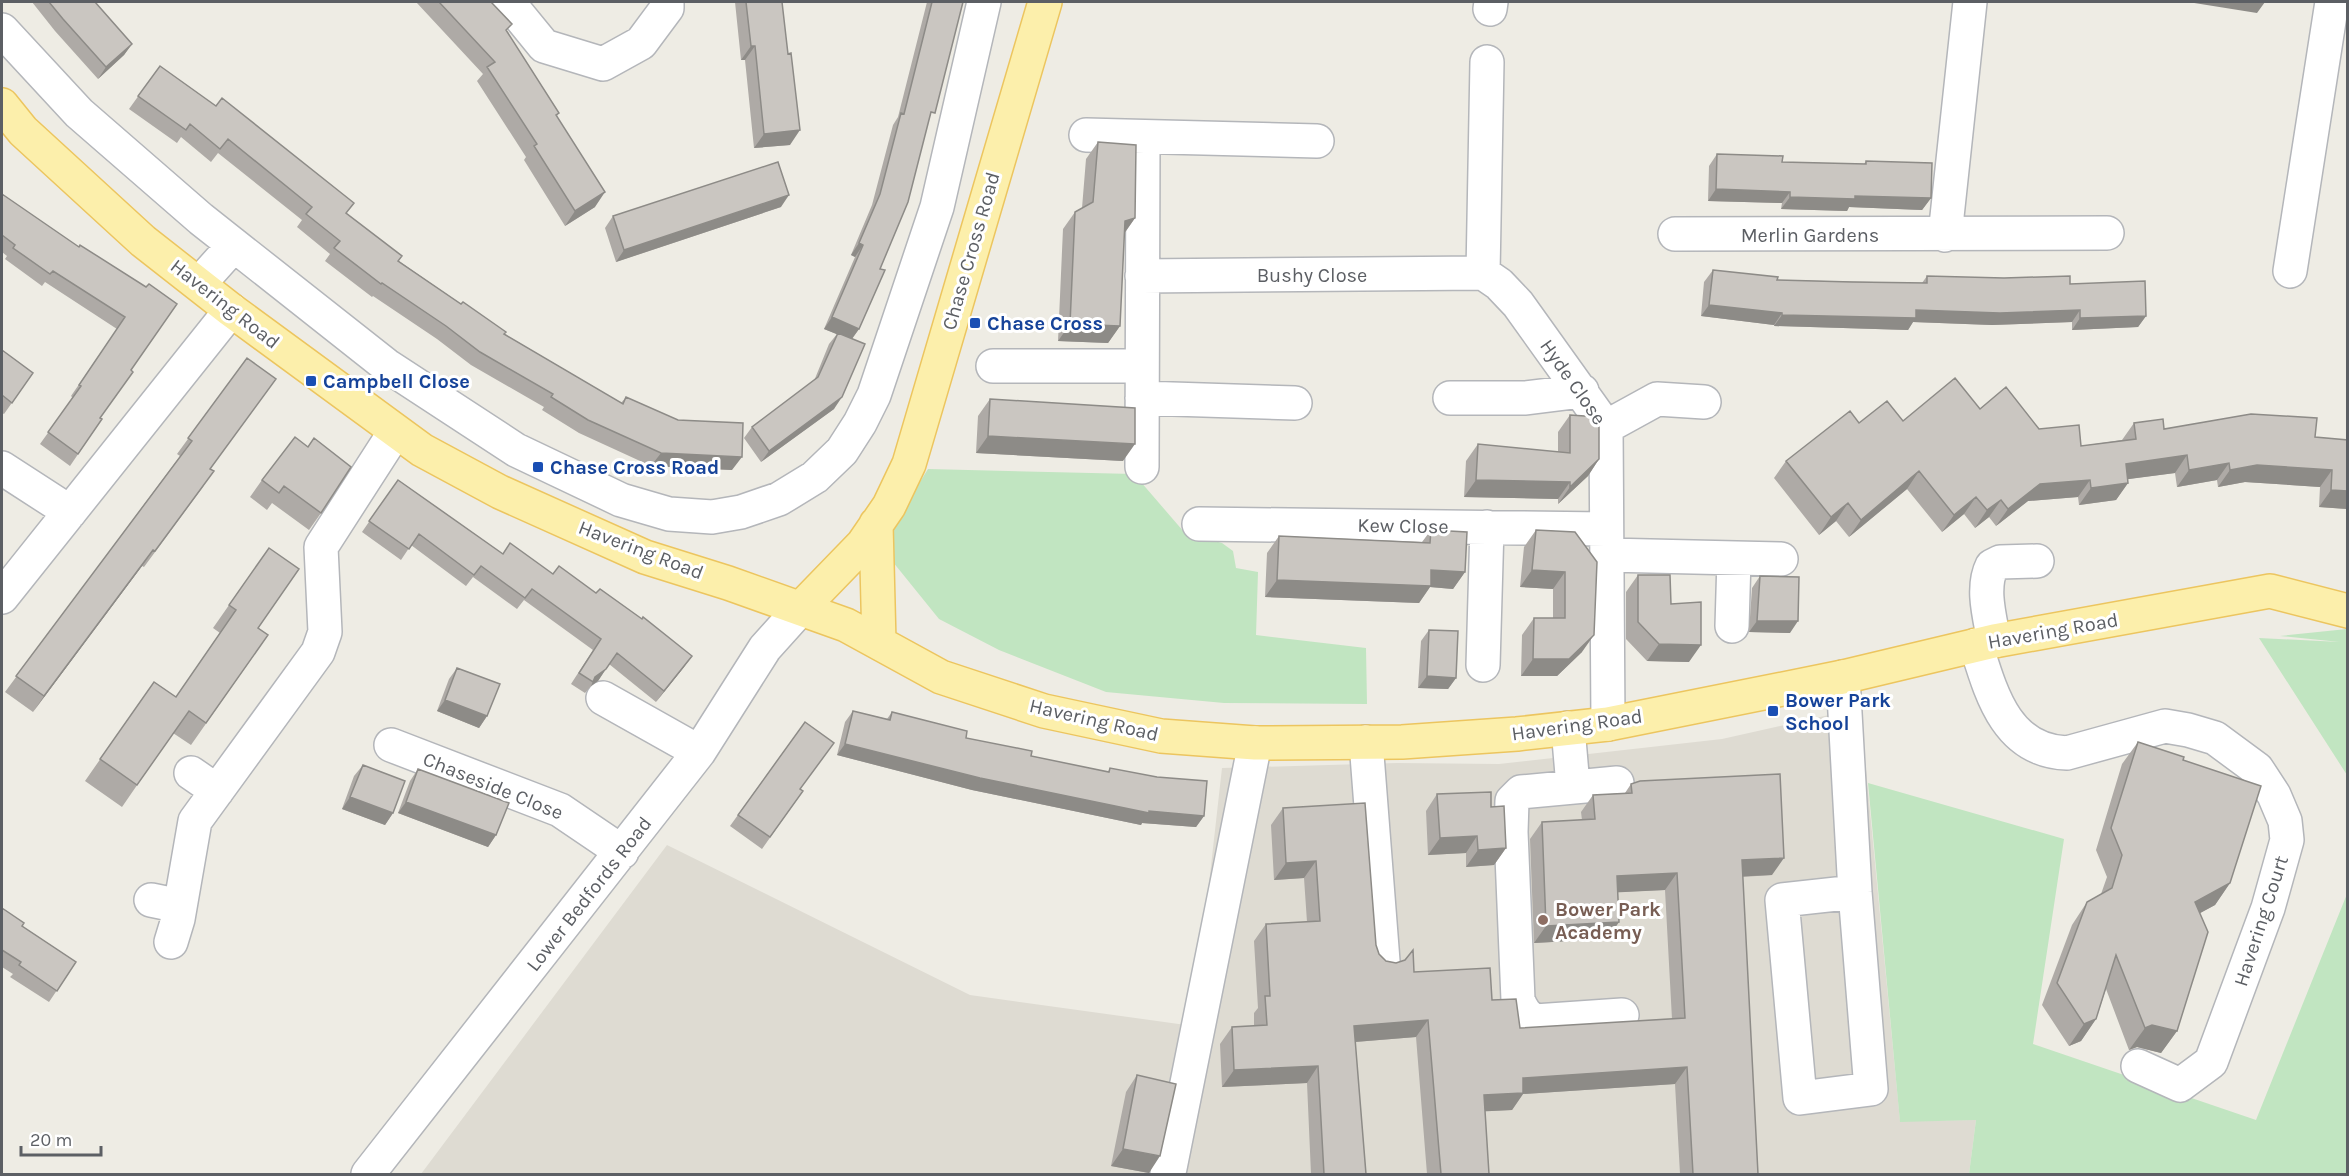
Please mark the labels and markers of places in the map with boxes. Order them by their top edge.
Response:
place label: Chase Cross [987,312,1103,335]
marker: Chase Cross [968,316,982,330]
place label: Campbell Close [323,370,470,393]
marker: Campbell Close [304,374,318,388]
place label: Chase Cross Road [550,456,719,479]
marker: Chase Cross Road [531,460,545,474]
place label: Bower Park School [1785,689,1891,735]
marker: Bower Park School [1766,704,1780,718]
place label: Bower Park Academy [1555,898,1661,944]
marker: Bower Park Academy [1536,913,1550,927]

